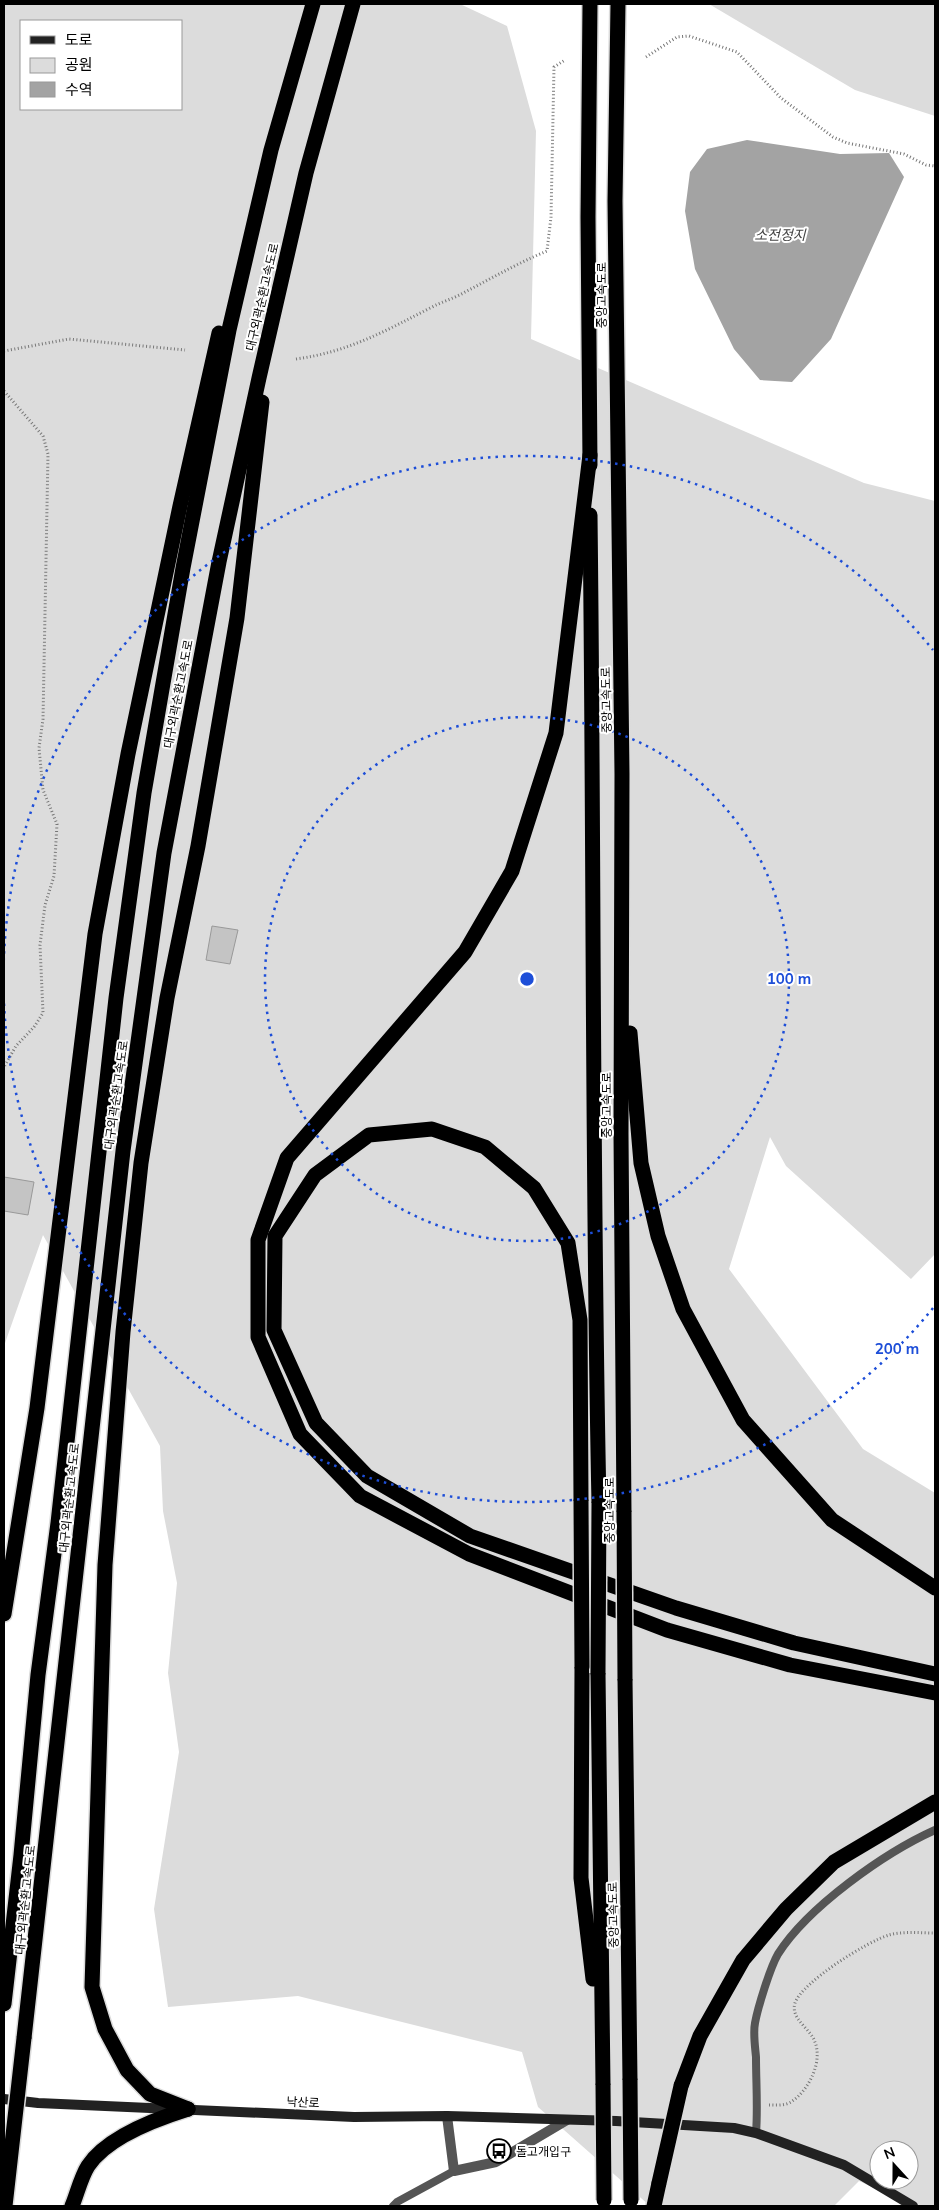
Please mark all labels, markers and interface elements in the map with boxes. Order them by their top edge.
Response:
legend [20,20,182,110]
text: 도로 [65,30,93,49]
text: 공원 [65,55,93,74]
text: 수역 [65,80,93,99]
water label: 소전정지 [754,226,807,244]
street label: 대구외곽순환고속도로 [242,242,282,352]
street label: 중앙고속도로 [594,262,609,328]
street label: 대구외곽순환고속도로 [160,638,196,750]
street label: 중앙고속도로 [598,667,614,733]
text: 100 m [767,969,811,988]
centre of rings [518,970,536,988]
street label: 대구외곽순환고속도로 [101,1039,131,1151]
street label: 중앙고속도로 [599,1072,614,1138]
text: 200 m [875,1339,919,1358]
street label: 대구외곽순환고속도로 [56,1442,82,1554]
street label: 중앙고속도로 [602,1477,617,1543]
street label: 대구외곽순환고속도로 [12,1844,38,1956]
street label: 중앙고속도로 [605,1882,621,1948]
street label: 낙산로 [286,2094,320,2110]
bus stop icon: 돌고개입구 [486,2138,512,2164]
north arrow [869,2140,919,2190]
text: N [881,2143,898,2163]
place label: 돌고개입구 [516,2144,571,2159]

